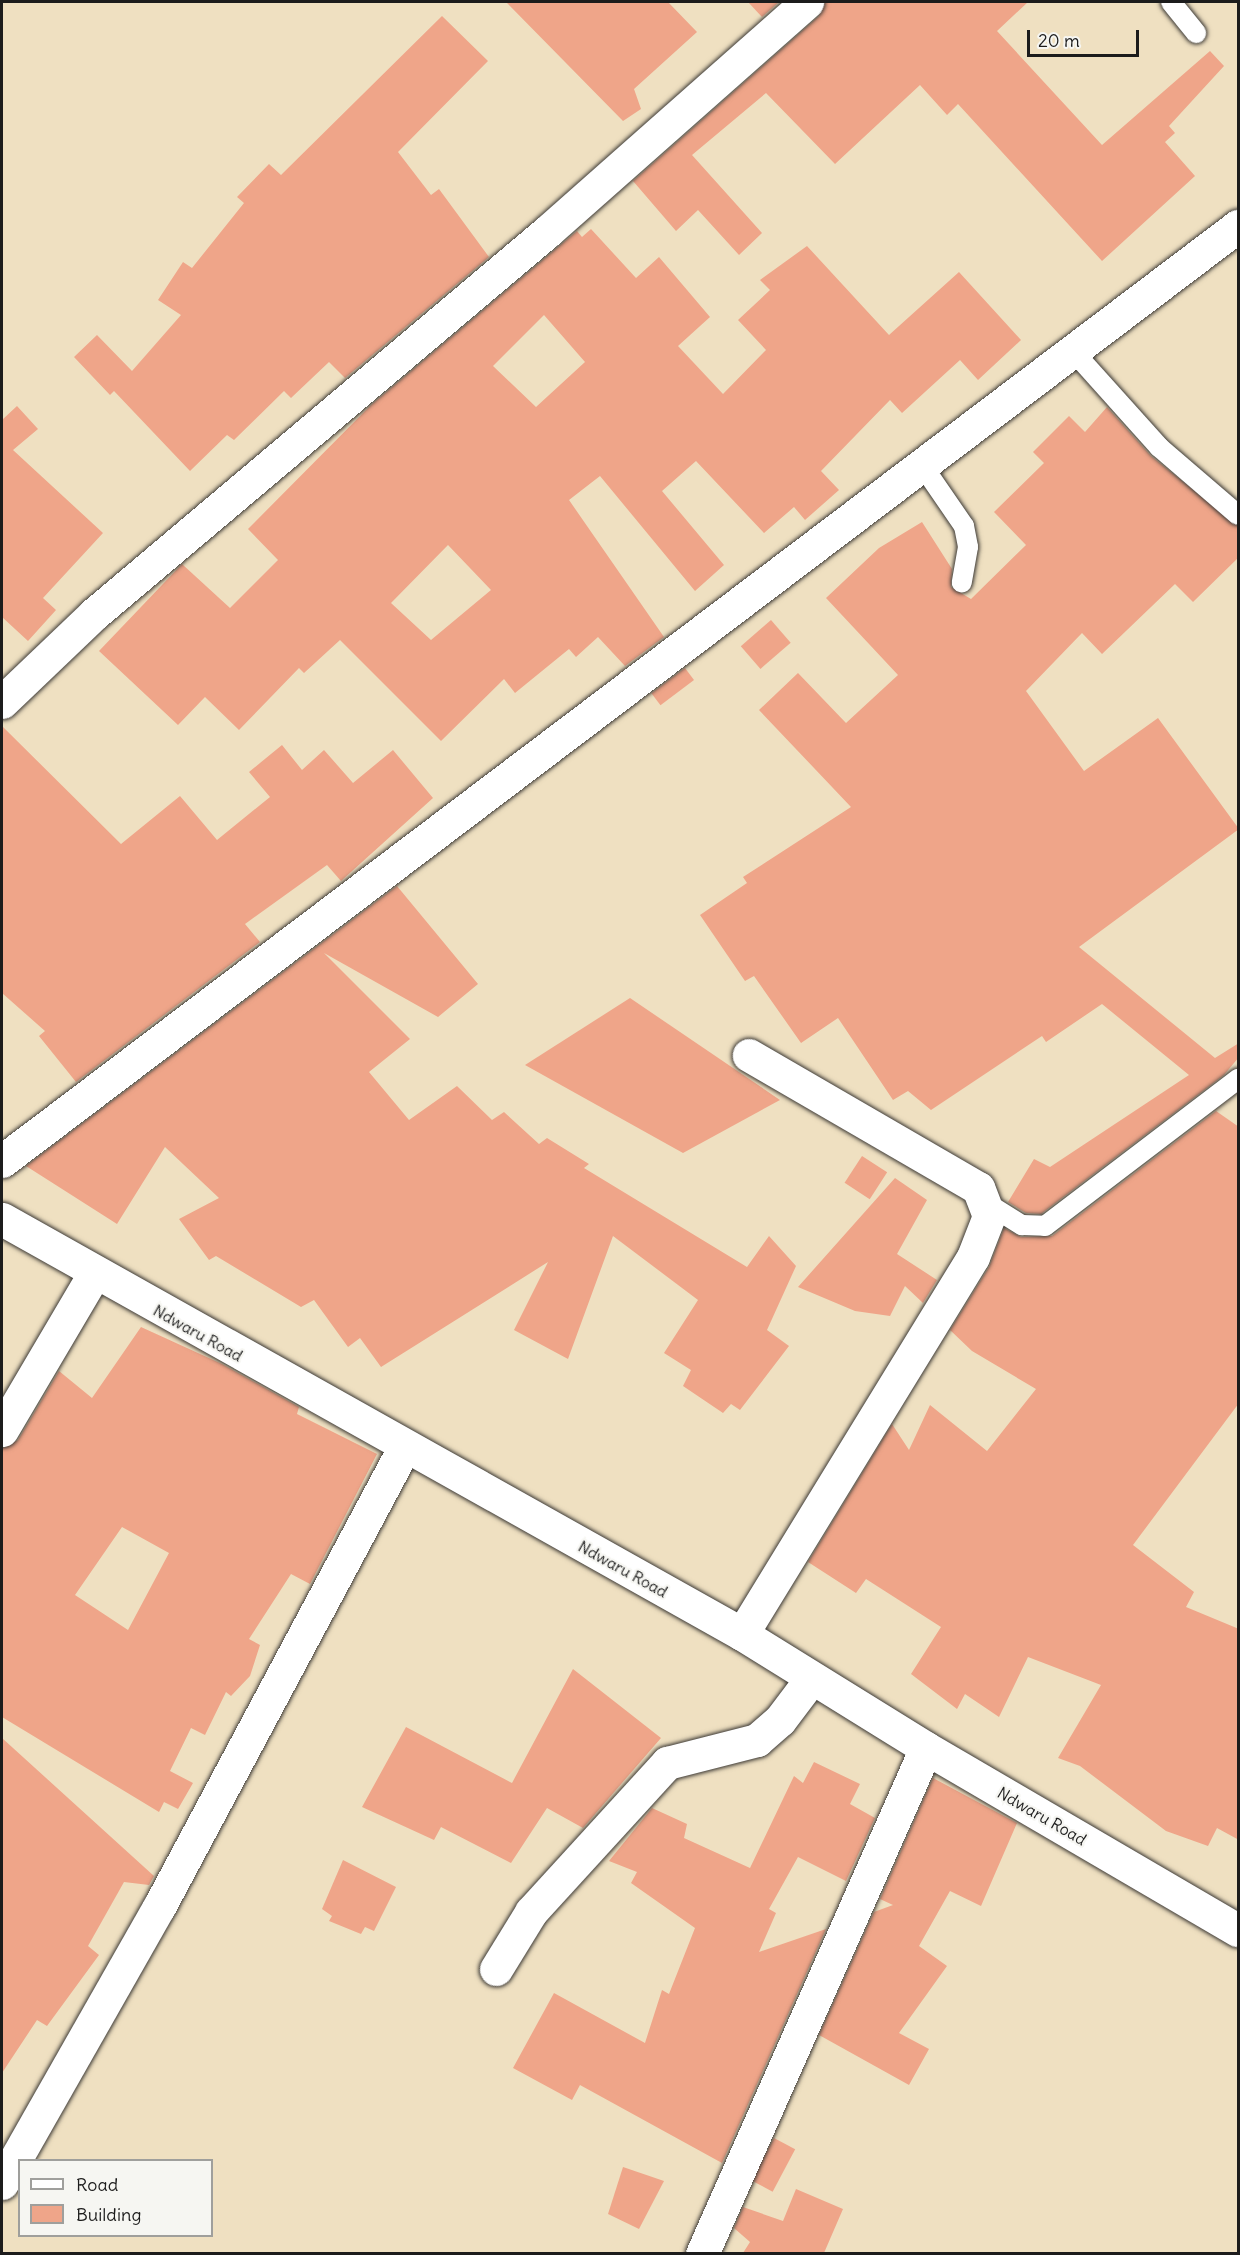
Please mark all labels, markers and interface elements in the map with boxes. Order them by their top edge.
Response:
scale bar [1030,18,1142,56]
text: 20 m [1038,29,1080,52]
street label: Ndwaru Road [150,1301,246,1365]
street label: Ndwaru Road [575,1537,671,1601]
street label: Ndwaru Road [994,1783,1090,1849]
legend [18,2159,213,2237]
text: Road [76,2173,118,2196]
text: Building [76,2203,141,2226]

